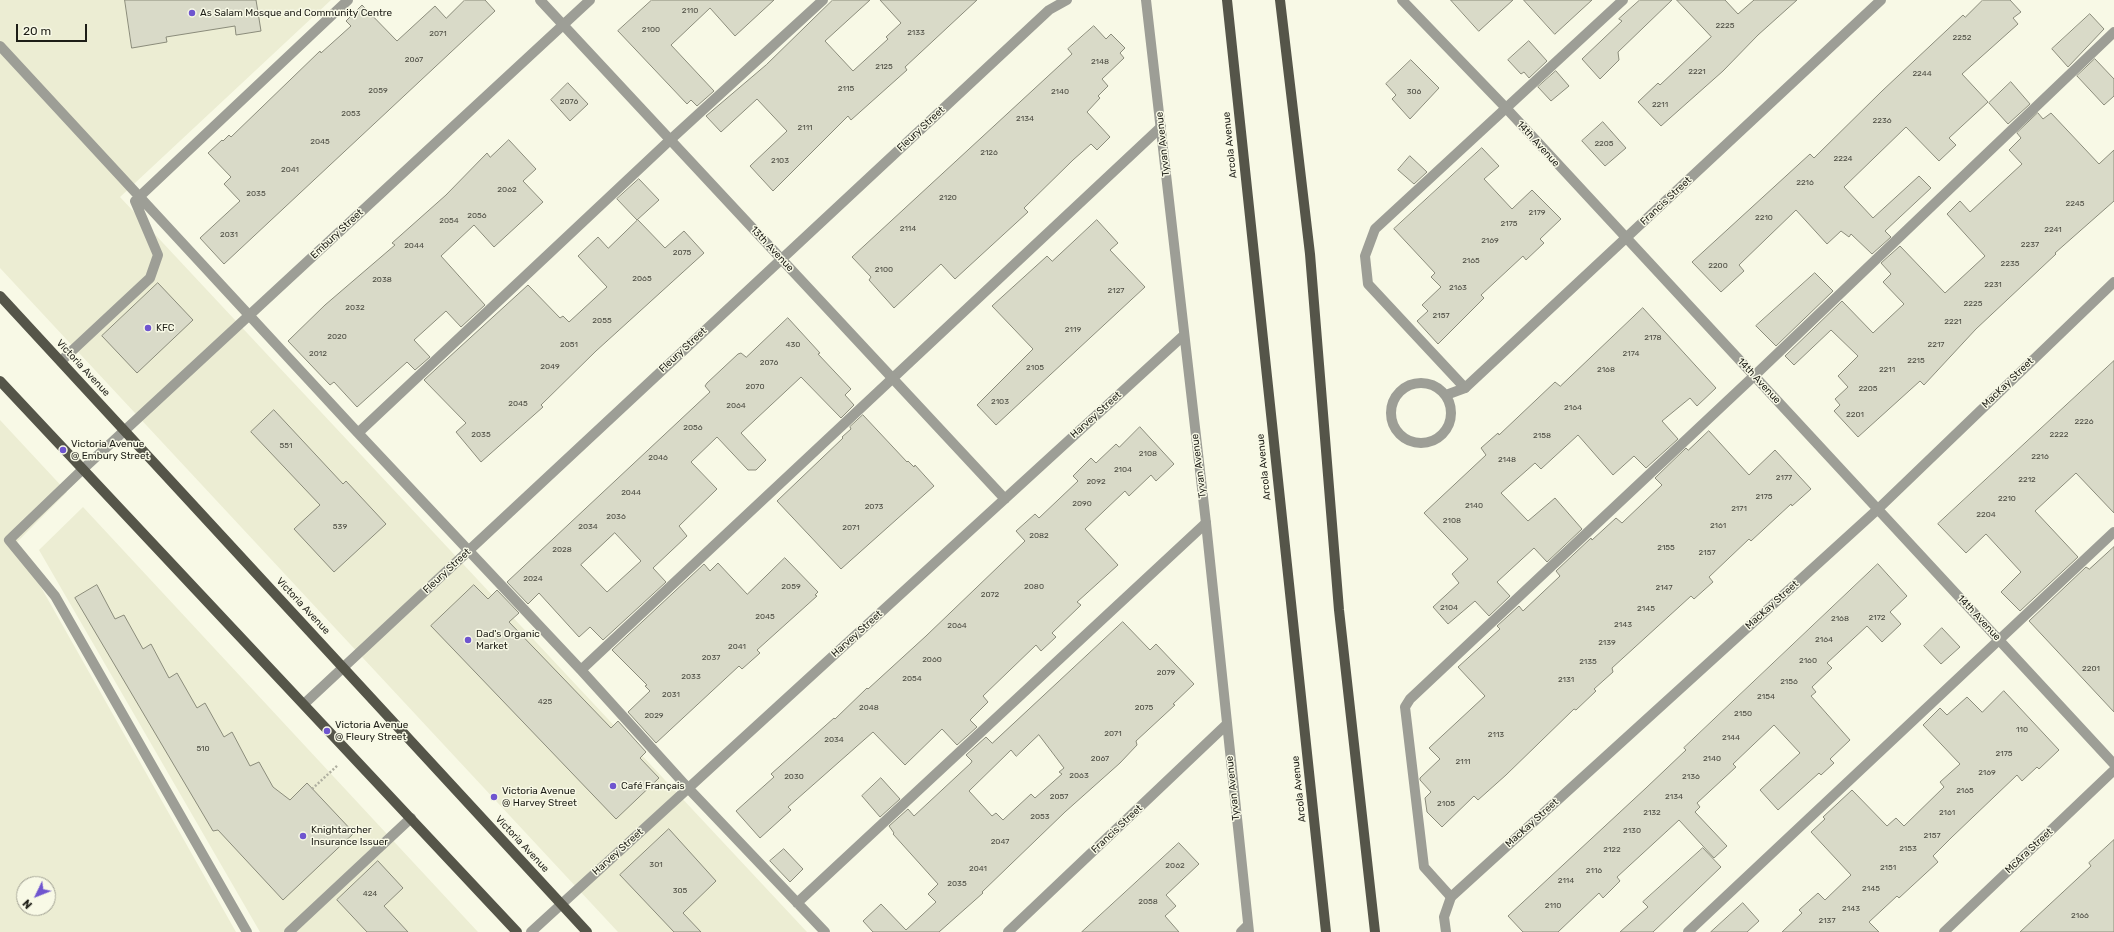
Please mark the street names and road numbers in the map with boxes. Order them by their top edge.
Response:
street label: Fleury Street [895,104,947,154]
street label: Tyvan Avenue [1154,111,1172,177]
street label: Arcola Avenue [1221,111,1239,179]
street label: 14th Avenue [1514,118,1562,170]
street label: Francis Street [1638,174,1694,228]
street label: Embury Street [308,207,366,261]
street label: 13th Avenue [748,224,796,274]
street label: Fleury Street [657,325,709,375]
street label: Victoria Avenue [54,337,112,399]
street label: MacKay Street [1980,355,2036,411]
street label: 14th Avenue [1735,356,1783,406]
street label: Harvey Street [1068,389,1124,441]
street label: Tyvan Avenue [1189,433,1209,499]
street label: Arcola Avenue [1255,433,1273,501]
street label: Fleury Street [421,546,473,596]
street label: Victoria Avenue [274,575,332,637]
street label: MacKay Street [1743,578,1801,632]
street label: 14th Avenue [1955,593,2003,643]
street label: Harvey Street [829,608,885,660]
street label: Tyvan Avenue [1224,755,1242,821]
street label: Arcola Avenue [1290,755,1308,823]
street label: MacKay Street [1503,796,1561,850]
street label: Francis Street [1089,802,1145,856]
street label: Victoria Avenue [493,813,551,875]
street label: Harvey Street [590,826,646,878]
street label: McAra Street [2003,826,2055,876]

